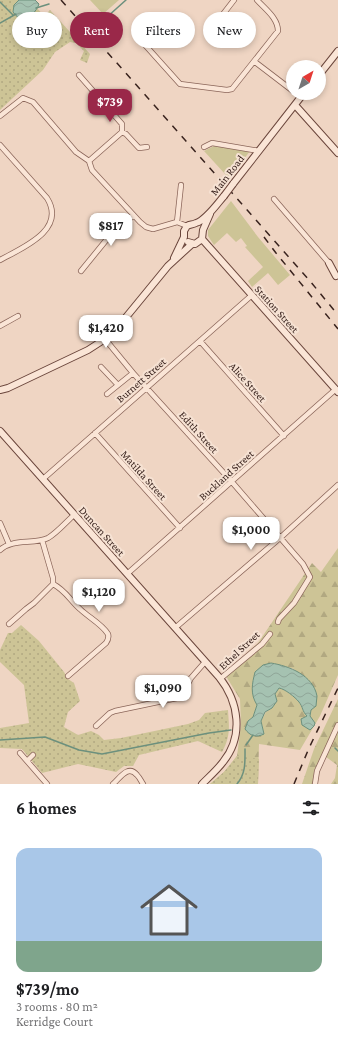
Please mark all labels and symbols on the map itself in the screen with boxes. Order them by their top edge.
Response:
north arrow [286,60,326,100]
pin: $739 [86,89,134,123]
street label: Main Road [208,152,246,197]
pin: $817 [87,213,135,247]
street label: Station Street [253,283,302,335]
pin: $1,420 [73,315,139,349]
street label: Burnett Street [114,355,168,405]
street label: Alice Street [227,360,269,405]
street label: Edith Street [177,409,221,456]
street label: Buckland Street [196,447,256,503]
street label: Matilda Street [119,448,170,502]
street label: Duncan Street [77,504,128,558]
pin: $1,000 [218,517,284,551]
pin: $1,120 [66,579,132,613]
street label: Ethel Street [216,628,262,672]
pin: $1,090 [130,675,196,709]

